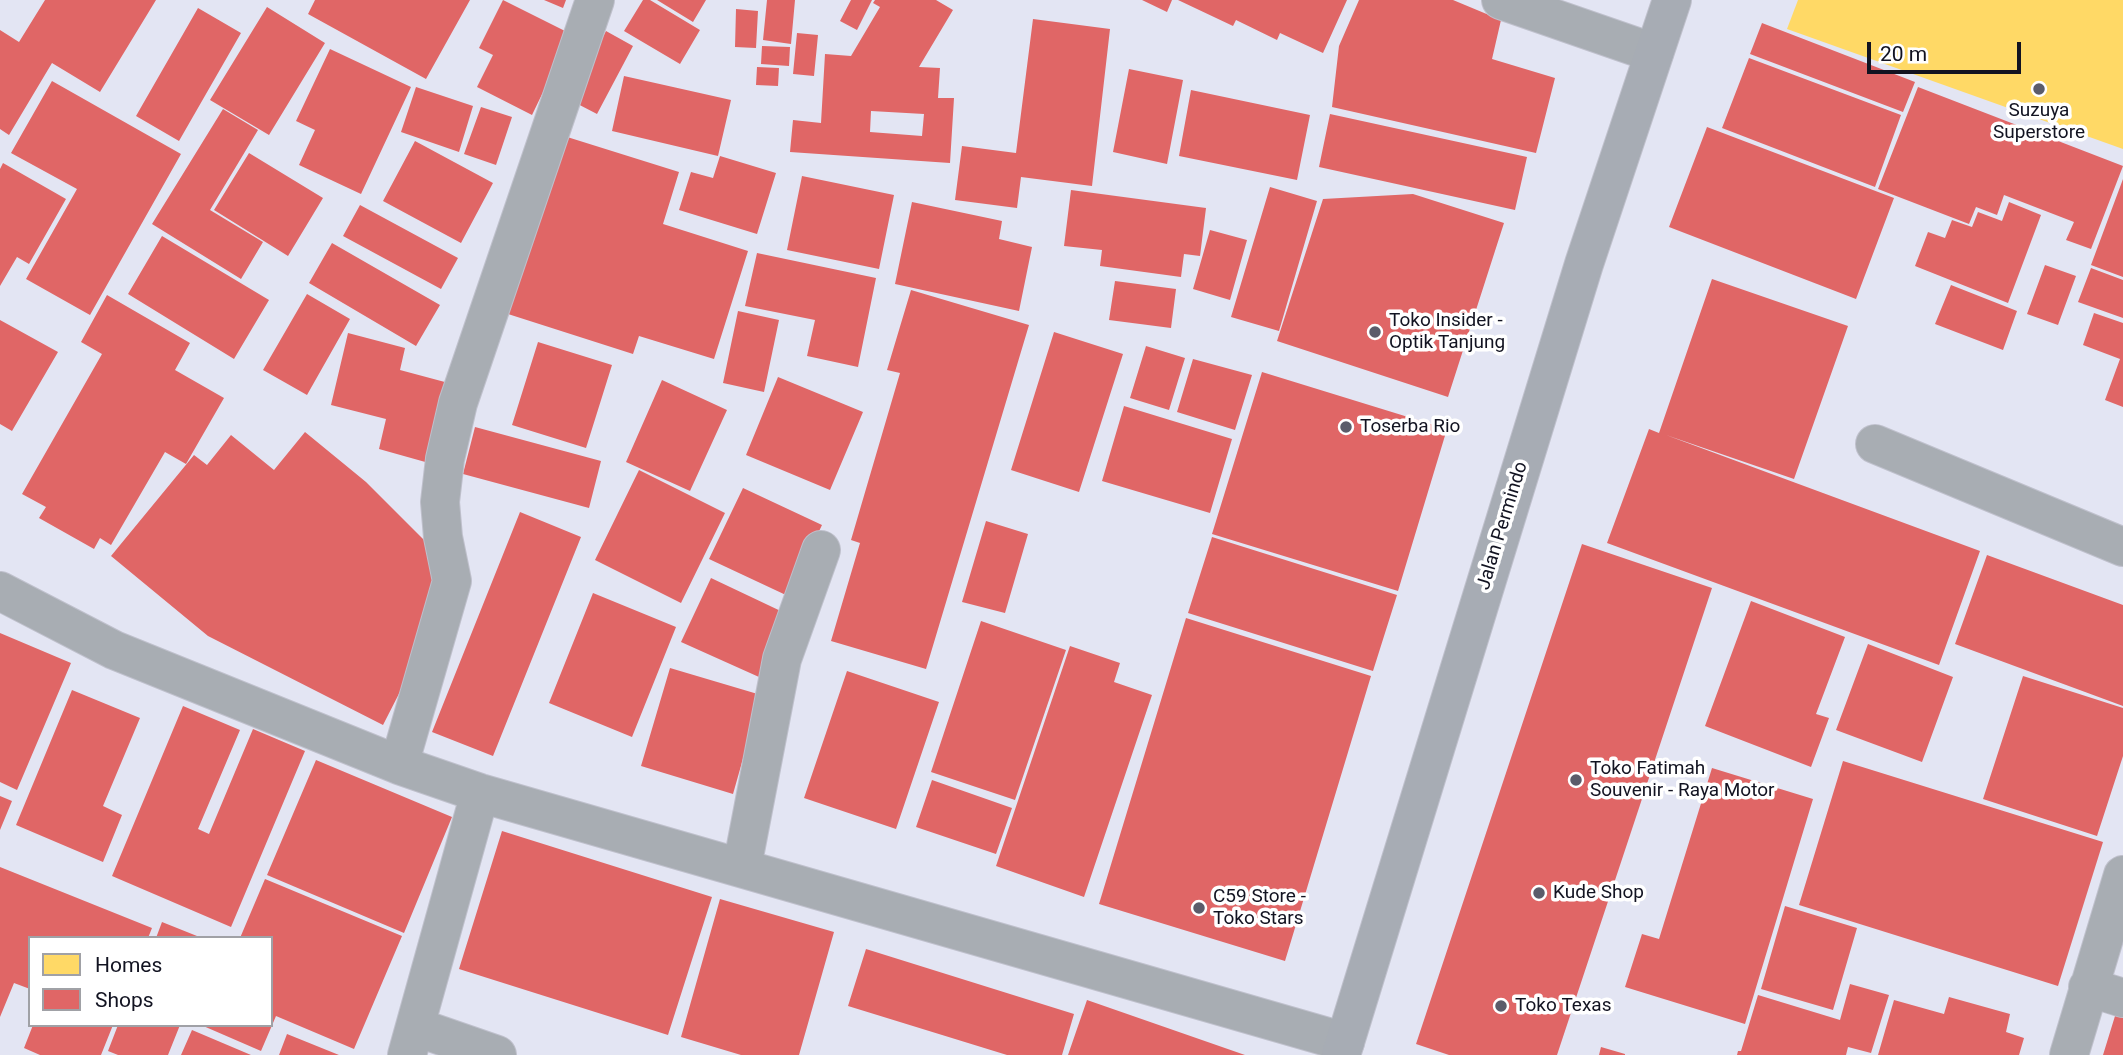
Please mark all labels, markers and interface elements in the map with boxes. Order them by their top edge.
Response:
scale bar [1871,28,2025,72]
text: 20 m [1880,42,1927,66]
marker: Suzuya Superstore [2031,81,2047,97]
place label: Suzuya Superstore [1993,100,2085,144]
place label: Toko Insider - Optik Tanjung [1389,310,1505,354]
marker: Toko Insider - Optik Tanjung [1367,324,1383,340]
place label: Toserba Rio [1360,416,1460,438]
marker: Toserba Rio [1338,419,1354,435]
street label: Jalan Permindo [1473,459,1533,593]
place label: Toko Fatimah Souvenir - Raya Motor [1590,758,1775,802]
marker: Toko Fatimah Souvenir - Raya Motor [1568,772,1584,788]
place label: Kude Shop [1553,882,1644,904]
marker: Kude Shop [1531,885,1547,901]
place label: C59 Store - Toko Stars [1213,886,1306,930]
marker: C59 Store - Toko Stars [1191,900,1207,916]
legend [28,936,273,1027]
text: Homes [95,953,162,977]
text: Shops [95,988,154,1012]
place label: Toko Texas [1515,995,1611,1017]
marker: Toko Texas [1493,998,1509,1014]

